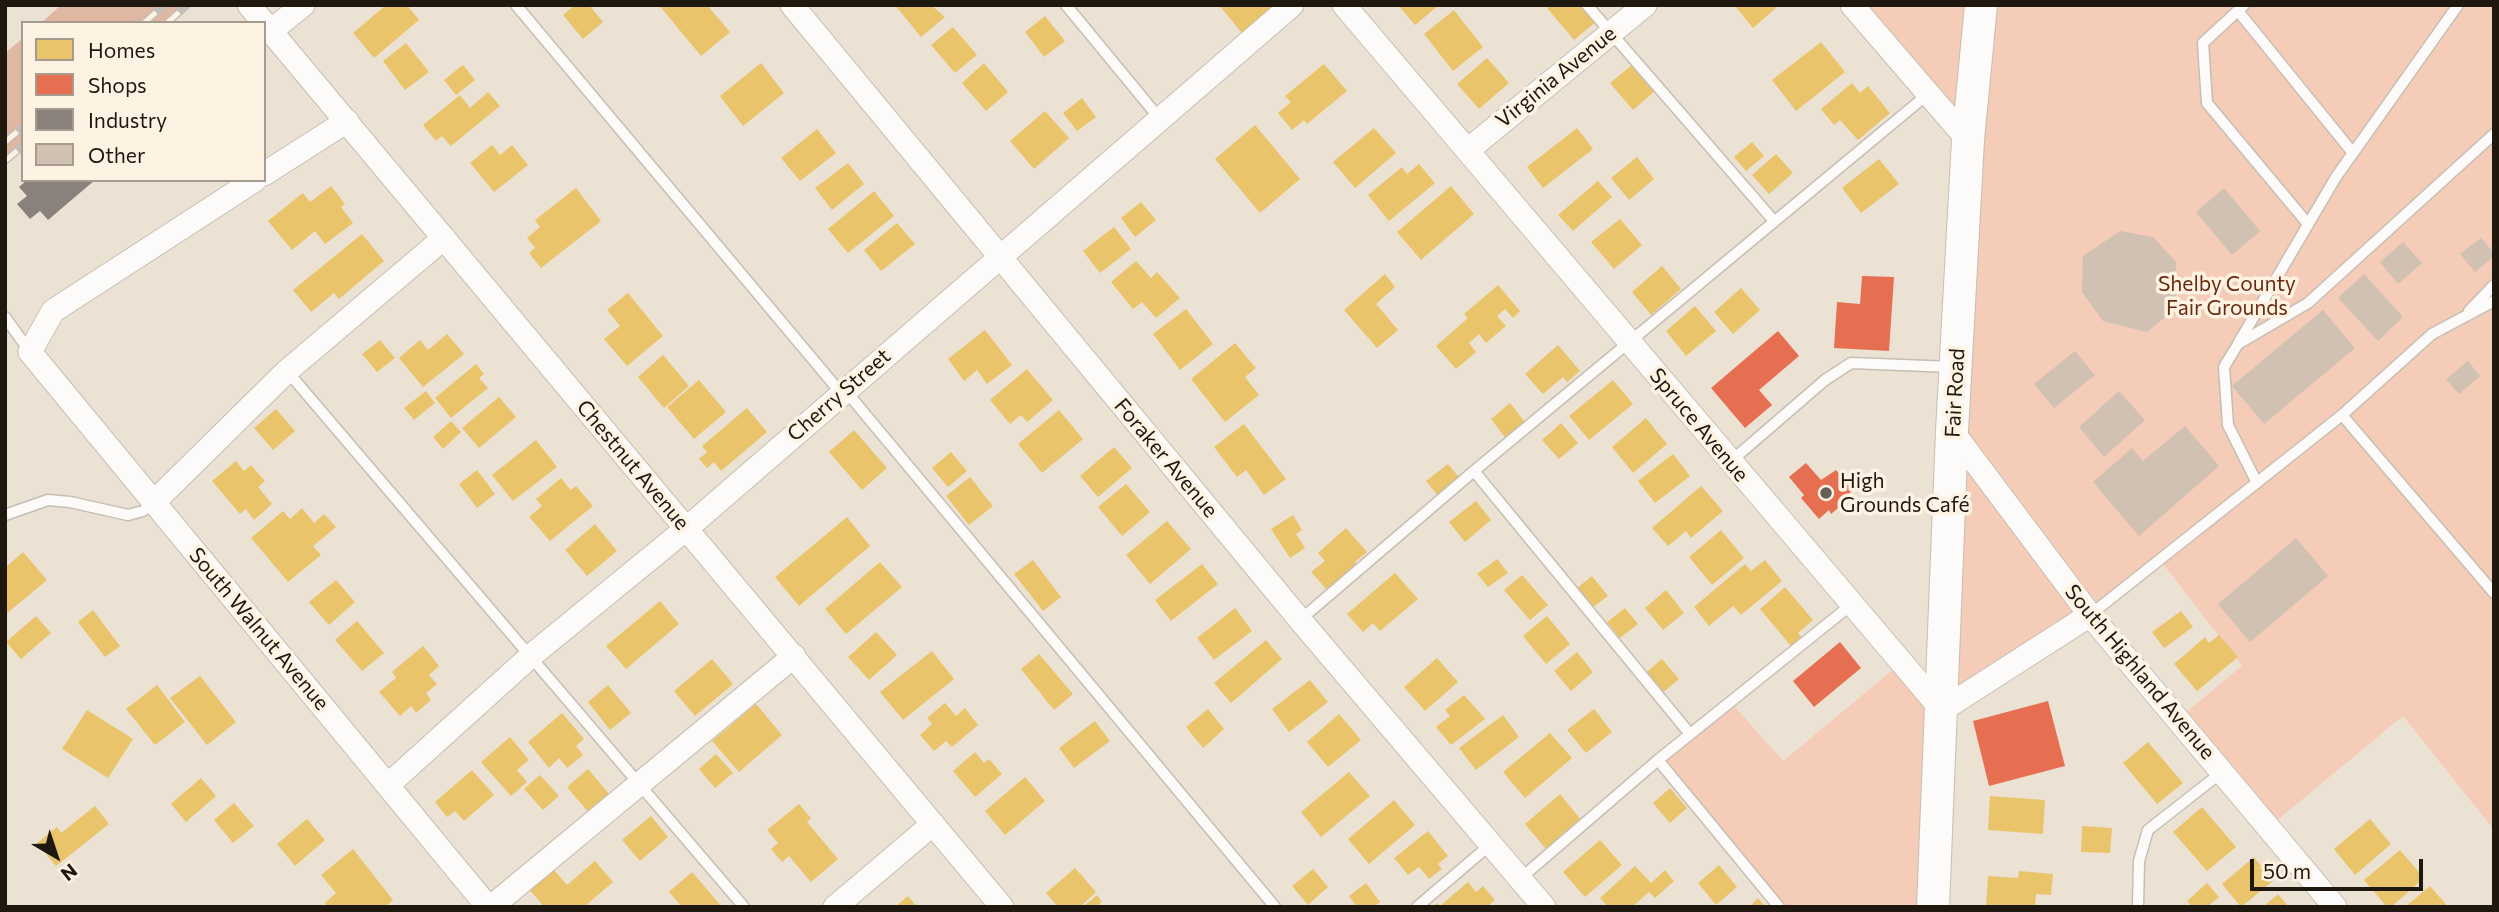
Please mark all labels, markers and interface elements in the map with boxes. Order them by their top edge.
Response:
legend [21,21,266,182]
street label: Virginia Avenue [1491,21,1621,133]
text: Homes [88,37,155,62]
text: Shops [88,72,147,97]
text: Industry [88,107,167,132]
text: Other [88,142,145,167]
park label: Shelby County Fair Grounds [2158,271,2296,321]
street label: Cherry Street [782,343,896,447]
street label: Fair Road [1940,348,1970,438]
street label: Spruce Avenue [1644,363,1754,487]
street label: Foraker Avenue [1109,393,1223,523]
street label: Chestnut Avenue [571,395,695,535]
place label: High Grounds Café [1840,468,1970,518]
marker: High Grounds Café [1818,485,1834,501]
street label: South Walnut Avenue [184,543,334,715]
street label: South Highland Avenue [2060,580,2220,764]
north arrow [21,821,91,891]
scale bar [2254,846,2427,890]
text: 50 m [2263,858,2311,883]
text: N [57,859,82,886]

